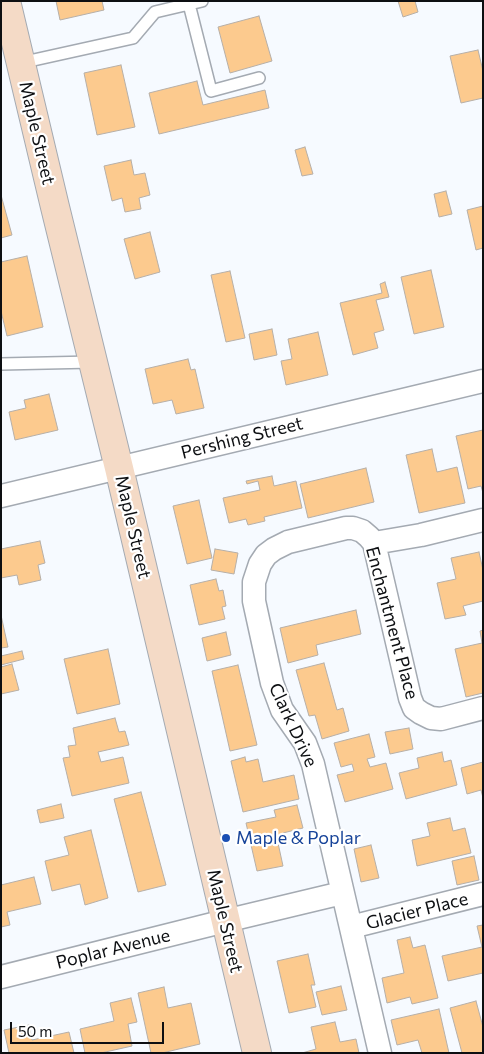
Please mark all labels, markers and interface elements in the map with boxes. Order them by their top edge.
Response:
street label: Maple Street [15,79,59,187]
street label: Pershing Street [179,412,305,464]
street label: Maple Street [111,473,155,581]
street label: Enchantment Place [361,544,423,702]
street label: Clark Drive [264,680,322,770]
place label: Maple & Poplar [236,827,361,849]
marker: Maple & Poplar [220,832,232,844]
street label: Maple Street [203,867,247,975]
street label: Glacier Place [364,888,470,934]
street label: Poplar Avenue [54,924,172,974]
scale bar [12,1012,166,1044]
text: 50 m [18,1022,52,1040]

